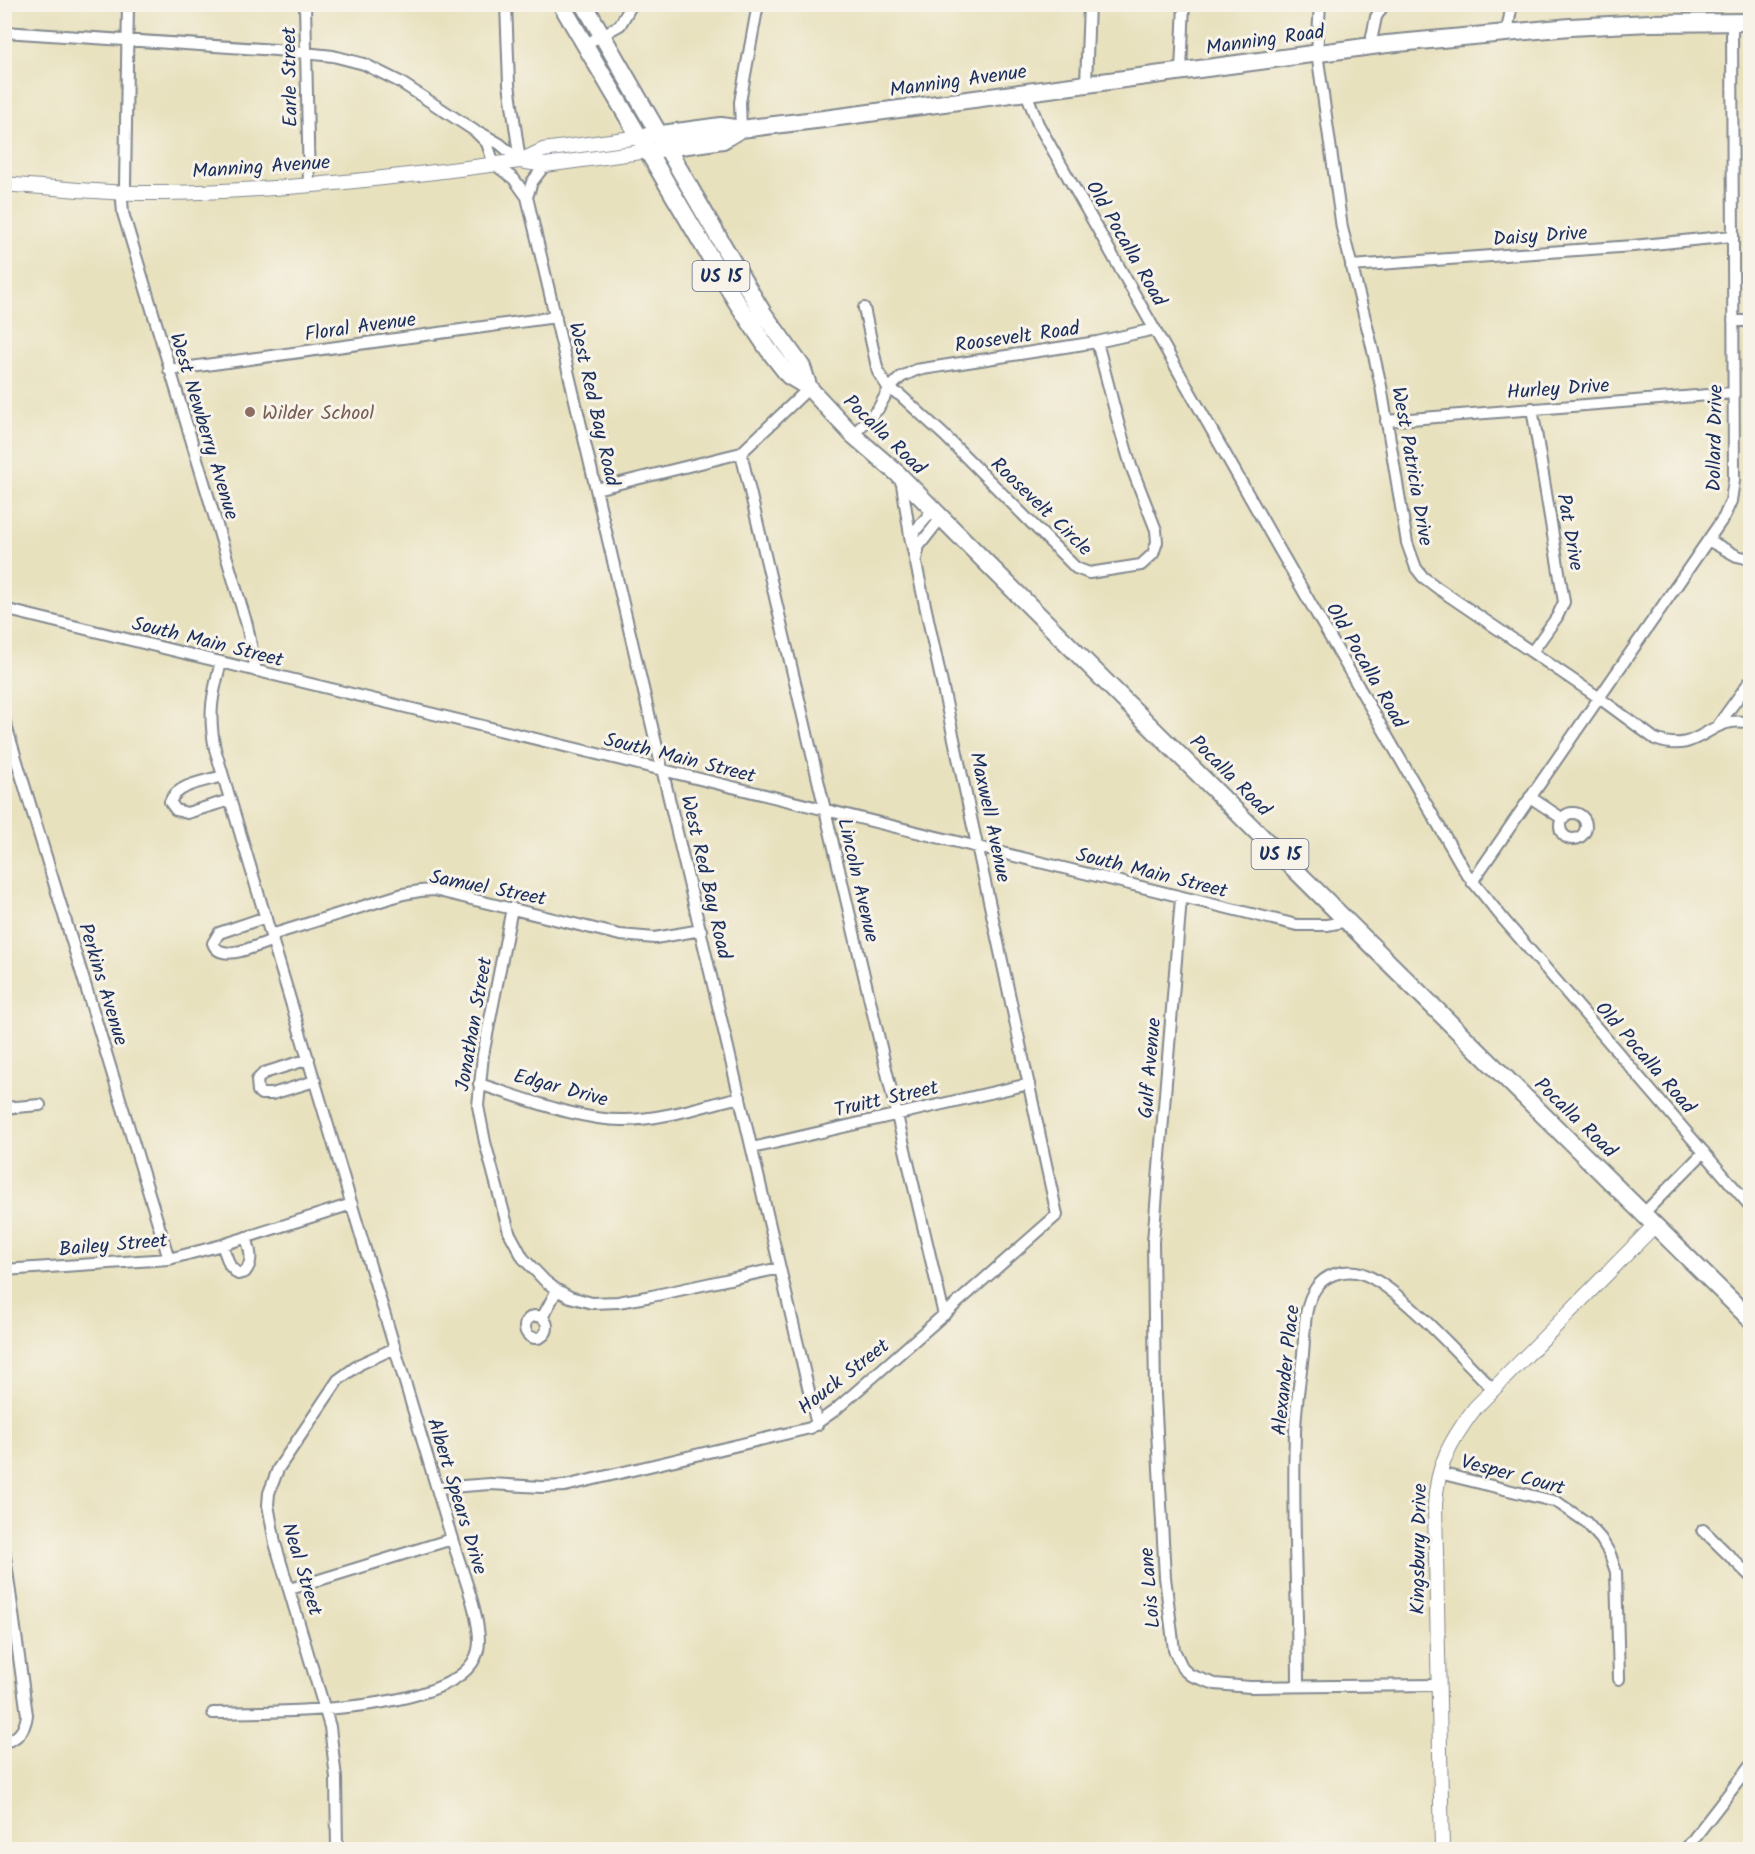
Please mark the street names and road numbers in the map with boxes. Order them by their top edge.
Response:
street label: Manning Road [1204,17,1328,65]
street label: Earle Street [274,26,308,127]
street label: Manning Avenue [888,57,1029,107]
street label: Manning Avenue [191,147,331,189]
street label: Old Pocalla Road [1076,175,1175,314]
street label: Daisy Drive [1492,218,1588,256]
road number: US 15 [692,261,750,291]
street label: Floral Avenue [302,304,418,352]
street label: Roosevelt Road [953,313,1083,363]
street label: West Red Bay Road [559,319,628,491]
street label: West Newberry Avenue [159,329,247,524]
street label: Hurley Drive [1506,370,1610,410]
street label: West Patricia Drive [1381,384,1441,548]
street label: Dollard Drive [1699,384,1733,492]
street label: Pocalla Road [835,387,933,484]
street label: Roosevelt Circle [982,450,1099,565]
street label: Pat Drive [1547,491,1592,573]
street label: Old Pocalla Road [1316,597,1415,736]
street label: South Main Street [128,609,287,677]
street label: South Main Street [600,725,759,793]
street label: Pocalla Road [1181,728,1279,826]
street label: Maxwell Avenue [960,749,1019,886]
street label: West Red Bay Road [671,792,740,964]
street label: Lincoln Avenue [827,815,887,946]
road number: US 15 [1252,839,1308,869]
street label: South Main Street [1072,840,1231,908]
street label: Samuel Street [427,862,549,916]
street label: Perkins Avenue [68,919,136,1050]
street label: Jonathan Street [447,954,503,1094]
street label: Old Pocalla Road [1586,995,1703,1123]
street label: Gulf Avenue [1131,1016,1171,1120]
street label: Edgar Drive [510,1061,611,1117]
street label: Pocalla Road [1526,1070,1624,1167]
street label: Truitt Street [831,1072,942,1127]
street label: Bailey Street [58,1225,169,1267]
street label: Alexander Place [1264,1303,1310,1437]
street label: Houck Street [791,1331,897,1424]
street label: Albert Spears Drive [417,1414,495,1579]
street label: Vesper Court [1457,1447,1568,1505]
street label: Kingsbury Drive [1403,1483,1437,1615]
street label: Neal Street [272,1519,330,1620]
street label: Lois Lane [1132,1546,1170,1630]

